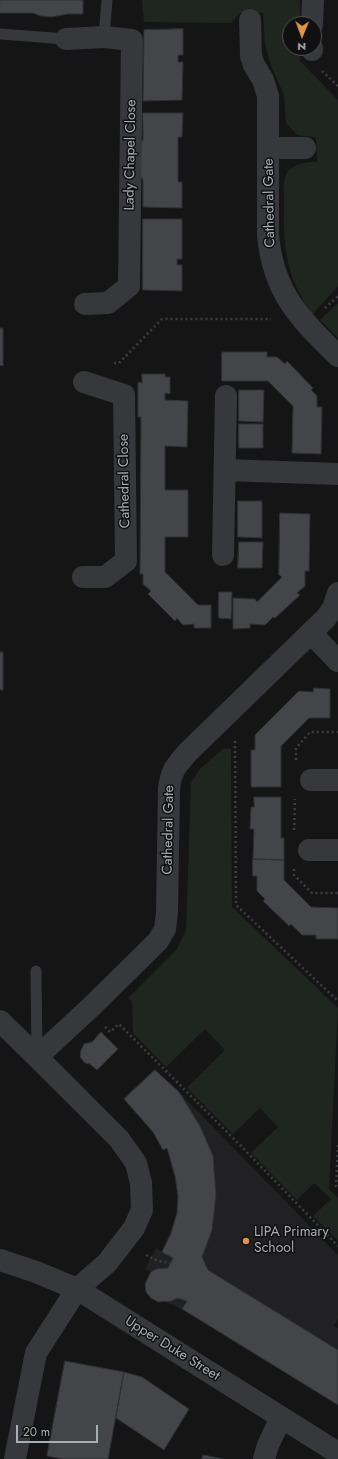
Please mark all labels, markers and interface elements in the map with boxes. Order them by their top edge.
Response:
north arrow [282,16,322,56]
text: N [297,39,306,55]
street label: Lady Chapel Close [122,99,140,211]
street label: Cathedral Gate [261,158,279,248]
street label: Cathedral Close [116,434,134,528]
street label: Cathedral Gate [160,785,178,875]
place label: LIPA Primary School [254,1225,329,1258]
marker: LIPA Primary School [241,1236,251,1246]
street label: Upper Duke Street [122,1313,222,1385]
scale bar [18,1417,100,1443]
text: 20 m [23,1423,50,1441]

